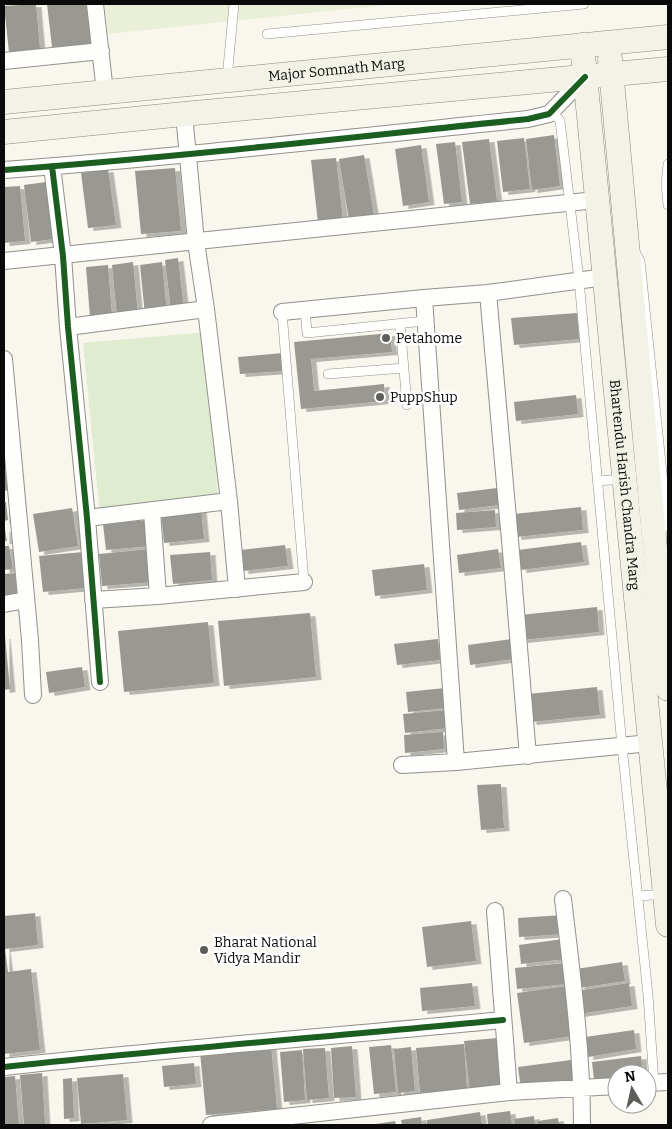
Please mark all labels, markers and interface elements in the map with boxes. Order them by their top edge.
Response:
street label: Major Somnath Marg [267,54,406,85]
place label: Petahome [396,330,462,347]
marker: Petahome [380,332,392,344]
street label: Bhartendu Harish Chandra Marg [606,379,644,591]
place label: PuppShup [390,389,458,406]
marker: PuppShup [374,391,386,403]
place label: Bharat National Vidya Mandir [214,934,317,967]
marker: Bharat National Vidya Mandir [198,944,210,956]
north arrow [607,1064,657,1114]
text: N [623,1067,637,1086]

